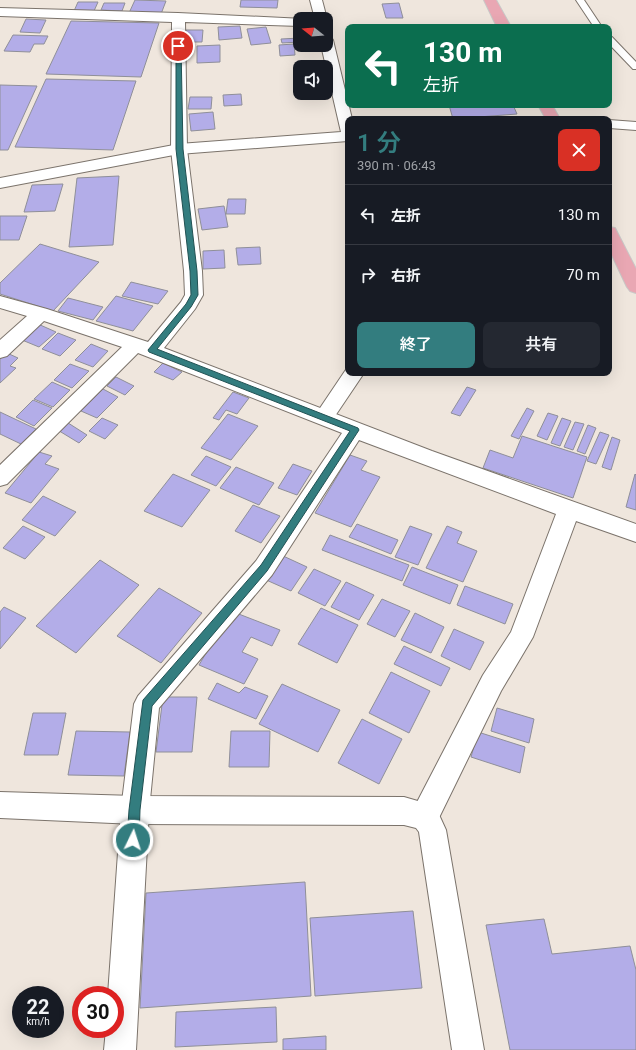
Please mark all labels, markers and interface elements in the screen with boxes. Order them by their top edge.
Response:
north arrow [293,12,333,52]
map controls [293,12,333,100]
pin [161,29,195,63]
icon: arrive [167,35,189,57]
text: 130 m [423,36,502,69]
icon: left [357,40,409,92]
button: sound [293,60,333,100]
text: 左折 [423,74,459,95]
text: 1 分 [357,129,401,157]
button: close [558,129,600,171]
text: 390 m · 06:43 [357,158,436,173]
icon: left [357,204,379,226]
text: 130 m [558,206,600,224]
text: 左折 [391,207,421,225]
icon: right [357,264,379,286]
text: 70 m [566,266,600,284]
text: 右折 [391,267,421,285]
button: 終了 [357,322,475,368]
button: 共有 [483,322,600,368]
position arrow [112,819,154,861]
speed limit sign: 30 [72,986,124,1038]
text: 22 [27,995,49,1019]
text: km/h [26,1016,50,1027]

